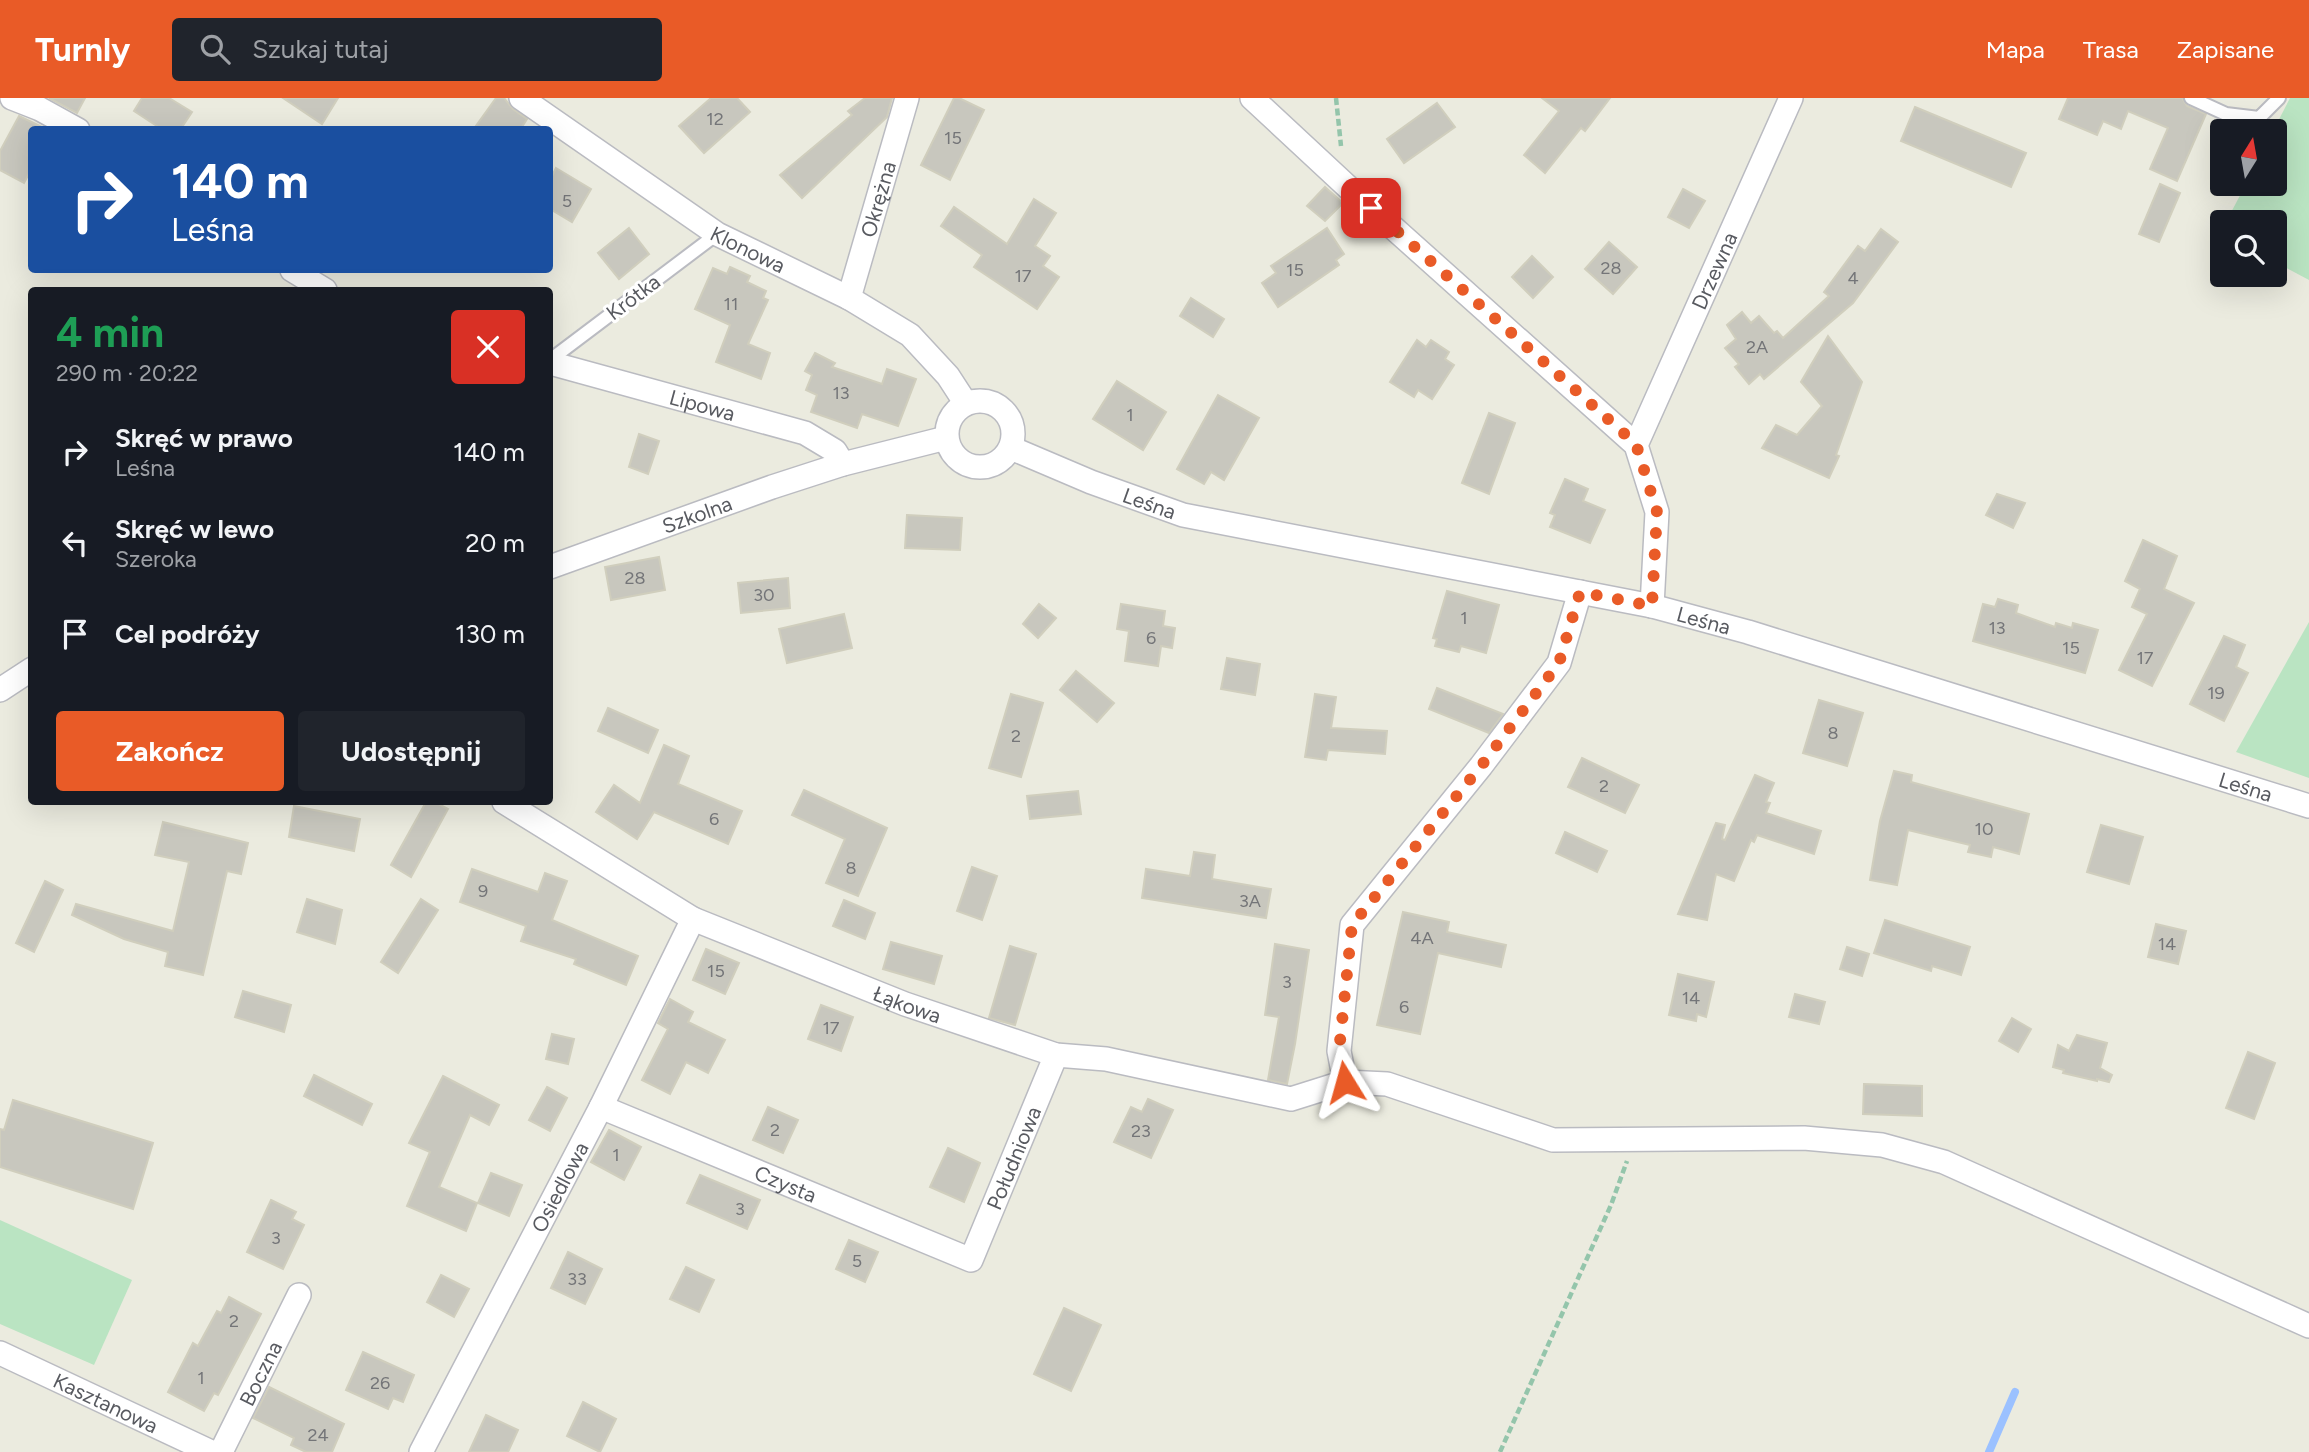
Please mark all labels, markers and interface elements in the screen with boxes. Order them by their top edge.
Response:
search box [172,18,662,81]
text: Turnly [35,30,130,69]
icon: search [196,30,234,68]
text: Szukaj tutaj [252,33,389,65]
text: Mapa [1986,35,2045,64]
text: Trasa [2083,35,2139,64]
text: Zapisane [2177,35,2274,64]
house number: 12 [706,108,724,130]
north arrow [2210,119,2287,196]
map controls [2210,119,2287,287]
house number: 15 [944,127,962,149]
text: 140 m [171,151,309,210]
icon: right [56,154,147,245]
street label: Okrężna [855,158,901,240]
pin [1341,178,1401,238]
icon: arrive [1352,189,1390,227]
house number: 5 [562,190,572,212]
button: search [2210,210,2287,287]
text: Leśna [171,211,254,249]
street label: Klonowa [706,220,790,278]
street label: Drzewna [1686,228,1742,313]
house number: 28 [1600,257,1622,279]
house number: 15 [1286,259,1304,281]
house number: 17 [1014,265,1032,287]
house number: 4 [1847,267,1859,289]
street label: Krótka [601,269,665,325]
house number: 11 [724,293,738,315]
text: 4 min [56,307,164,358]
button: close [451,310,525,384]
house number: 2A [1746,336,1768,358]
text: 290 m · 20:22 [56,359,198,387]
house number: 13 [832,382,850,404]
street label: Lipowa [667,384,738,426]
house number: 1 [1126,404,1134,426]
text: Skręć w prawo [115,422,293,454]
icon: right [56,433,94,471]
text: 140 m [453,436,525,468]
text: Leśna [115,454,175,482]
street label: Leśna [1119,482,1179,524]
street label: Szkolna [658,490,735,538]
text: Skręć w lewo [115,513,274,545]
icon: left [56,524,94,562]
text: 20 m [465,527,525,559]
text: Szeroka [115,545,197,573]
house number: 28 [624,567,646,589]
house number: 30 [753,584,775,606]
street label: Leśna [1674,601,1733,639]
house number: 1 [1460,607,1468,629]
icon: arrive [56,615,94,653]
house number: 13 [1988,617,2006,639]
text: Cel podróży [115,618,259,650]
text: 130 m [455,618,525,650]
house number: 6 [1146,627,1156,649]
house number: 15 [2062,637,2080,659]
house number: 17 [2136,647,2154,669]
house number: 19 [2207,682,2225,704]
button: Zakończ [56,711,284,791]
button: Udostępnij [298,711,525,791]
house number: 8 [1827,722,1839,744]
house number: 2 [1011,725,1021,747]
street label: Leśna [2216,766,2276,806]
house number: 2 [1599,775,1609,797]
house number: 6 [709,808,719,830]
house number: 10 [1975,818,1993,840]
house number: 8 [845,857,857,879]
house number: 9 [478,880,488,902]
house number: 3A [1239,890,1261,912]
house number: 4A [1410,927,1434,949]
house number: 14 [2158,933,2176,955]
house number: 15 [707,960,725,982]
house number: 3 [1282,971,1292,993]
street label: Łąkowa [870,980,945,1028]
house number: 14 [1682,987,1700,1009]
house number: 6 [1399,996,1409,1018]
house number: 17 [822,1017,840,1039]
position arrow [1308,1045,1382,1119]
street label: Południowa [981,1102,1046,1213]
house number: 2 [770,1119,780,1141]
house number: 23 [1131,1120,1151,1142]
street label: Osiedlowa [526,1138,593,1236]
house number: 1 [612,1144,620,1166]
street label: Czysta [751,1159,821,1207]
house number: 3 [735,1198,745,1220]
house number: 3 [271,1227,281,1249]
house number: 5 [852,1250,862,1272]
house number: 33 [567,1268,587,1290]
house number: 2 [229,1310,239,1332]
street label: Boczna [234,1337,287,1410]
street label: Kasztanowa [50,1367,162,1438]
house number: 1 [197,1367,205,1389]
house number: 26 [370,1372,390,1394]
house number: 24 [307,1424,329,1446]

